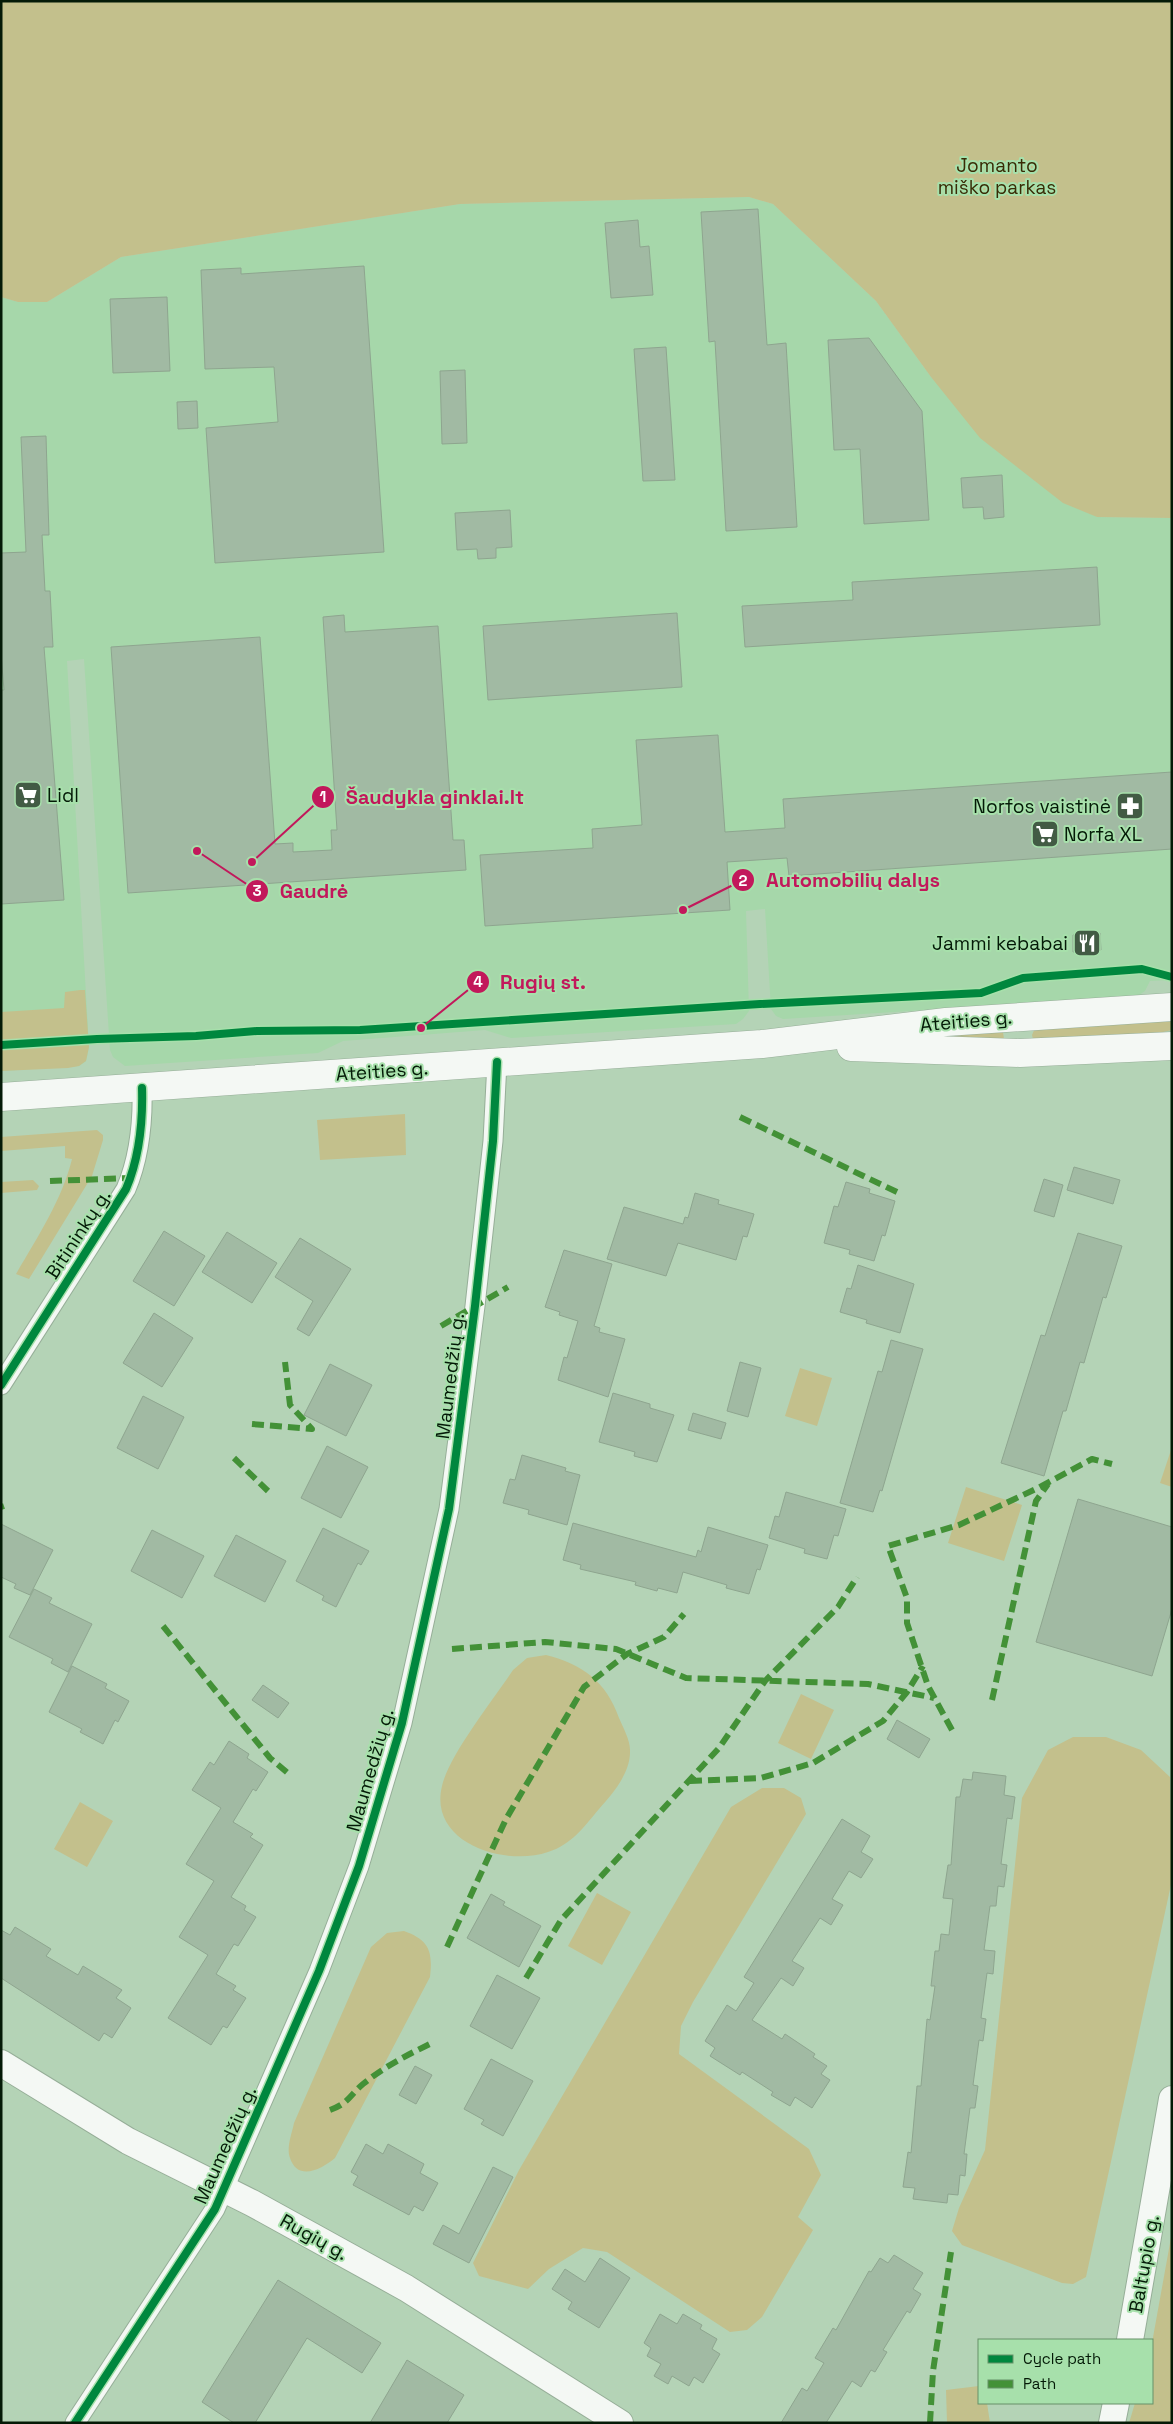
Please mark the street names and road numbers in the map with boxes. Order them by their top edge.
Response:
street label: Ateities g. [919,1005,1013,1037]
street label: Ateities g. [335,1055,429,1087]
street label: Bitininkų g. [40,1184,116,1284]
street label: Maumedžių g. [430,1312,470,1440]
street label: Maumedžių g. [341,1706,399,1834]
street label: Maumedžių g. [188,2082,262,2208]
street label: Rugių g. [276,2208,352,2266]
street label: Baltupio g. [1123,2213,1165,2315]

